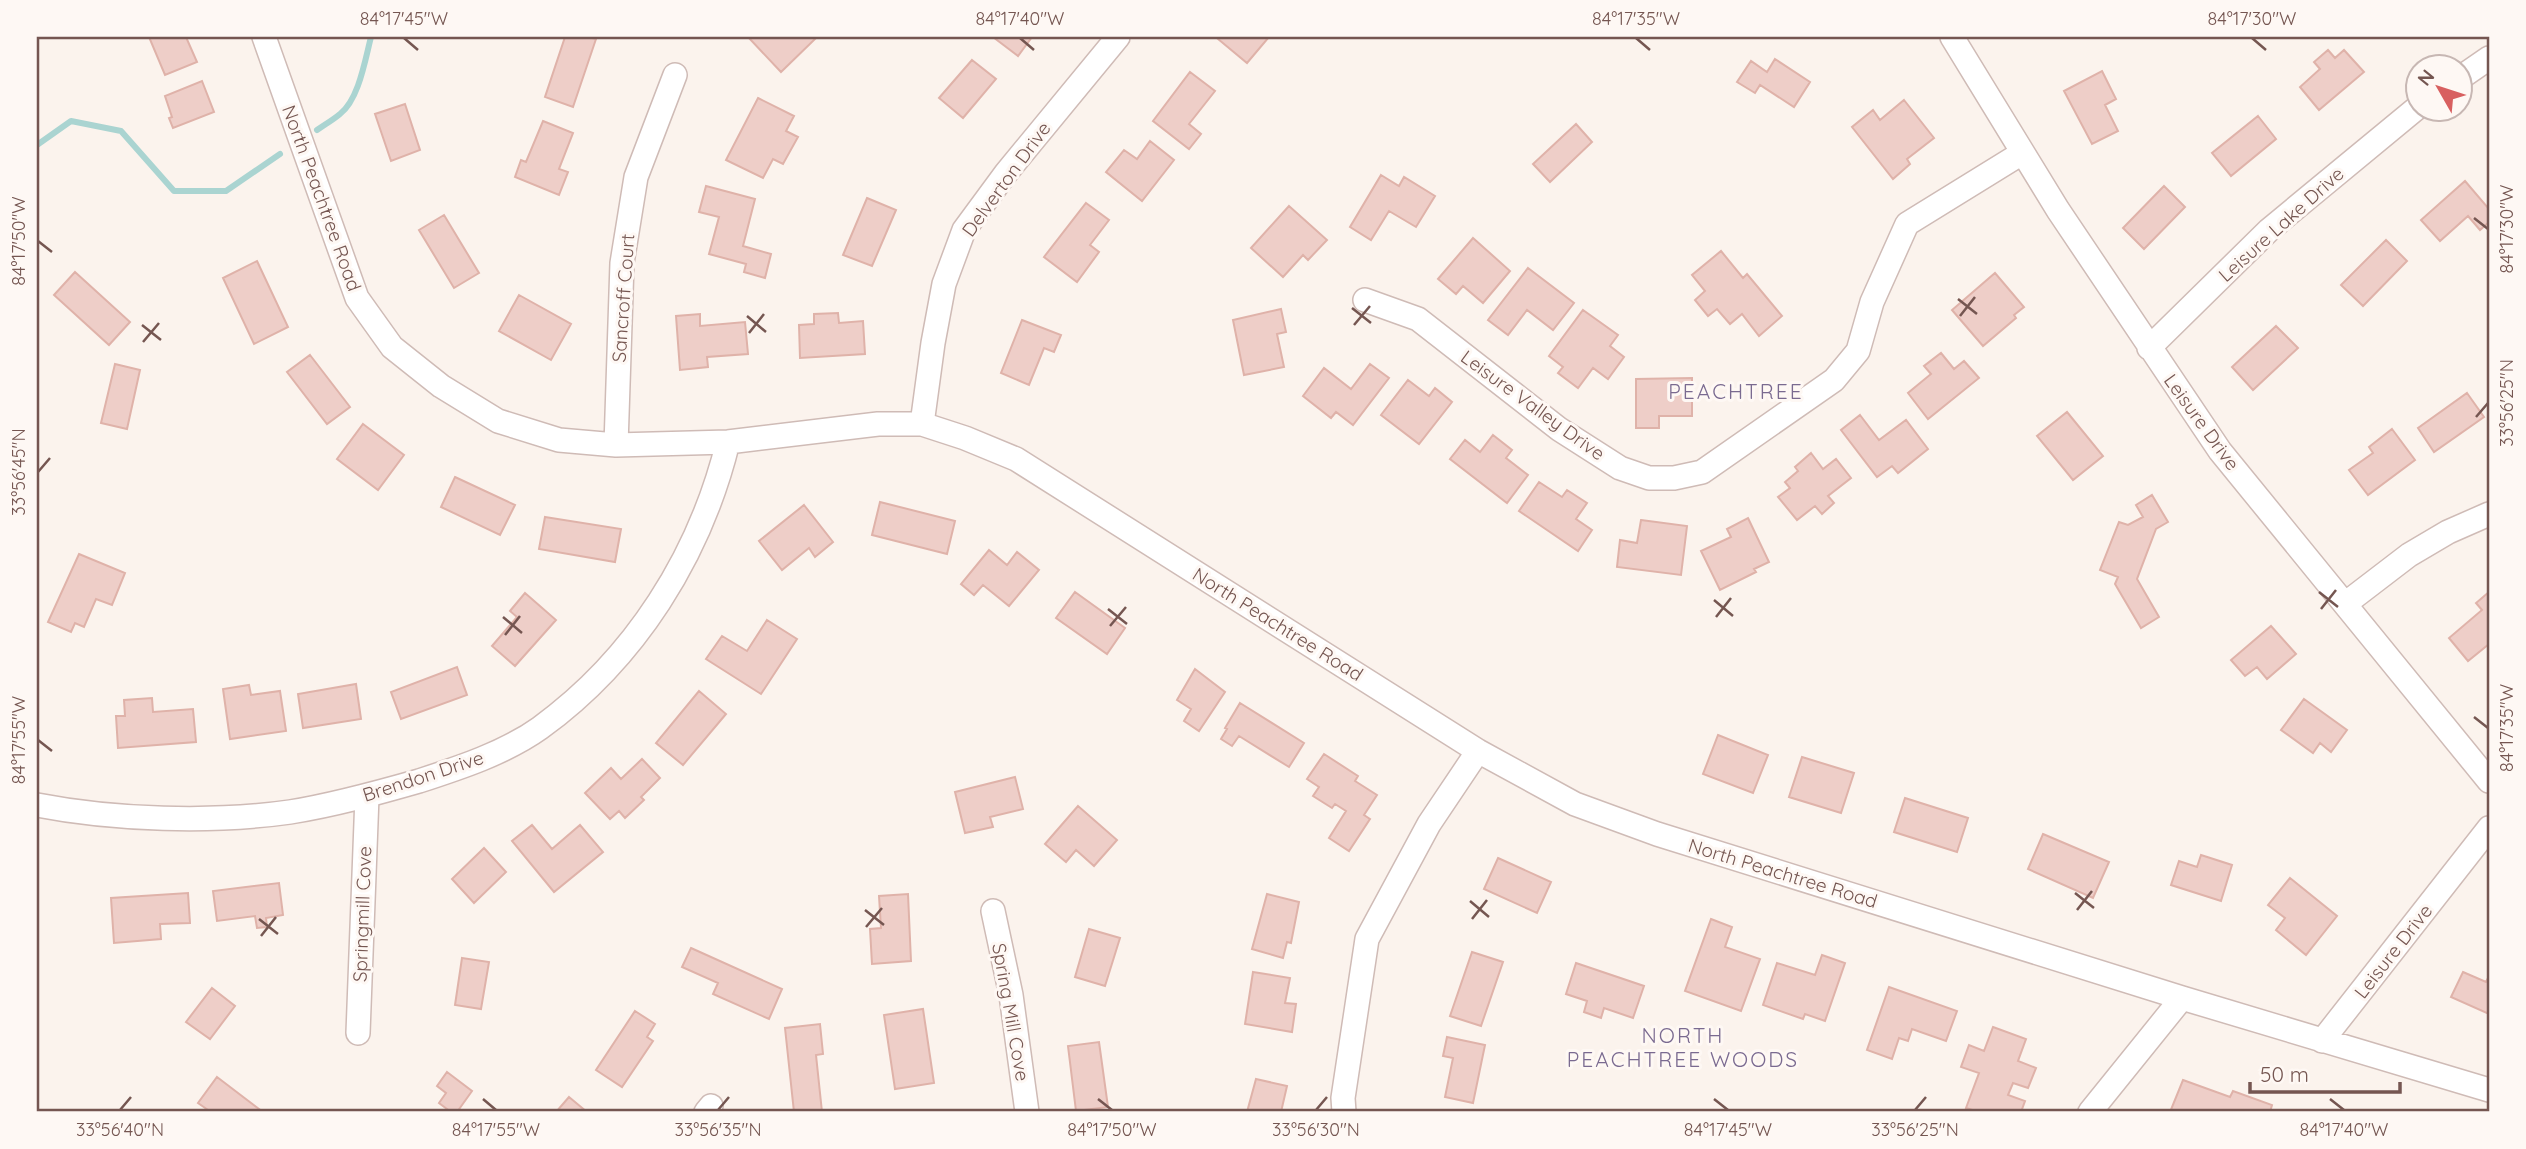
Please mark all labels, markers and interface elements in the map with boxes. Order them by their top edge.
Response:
text: 84°17'45"W [360,7,448,30]
text: 84°17'40"W [975,7,1065,30]
text: 84°17'35"W [1592,7,1680,30]
text: 84°17'30"W [2208,7,2296,30]
north arrow [2404,52,2474,122]
text: N [2412,64,2440,90]
street label: North Peachtree Road [277,102,367,294]
street label: Delverton Drive [956,117,1056,241]
street label: Leisure Lake Drive [2213,161,2349,287]
text: 84°17'30"W [2495,185,2518,273]
text: 84°17'50"W [7,196,30,286]
street label: Sancroff Court [607,233,639,363]
street label: Leisure Valley Drive [1456,345,1610,465]
text: 33°56'25"N [2495,359,2518,447]
street label: Leisure Drive [2159,369,2245,475]
district label: PEACHTREE [1668,378,1804,404]
text: 33°56'45"N [7,428,30,516]
street label: North Peachtree Road [1188,562,1368,686]
text: 84°17'35"W [2495,684,2518,772]
text: 84°17'55"W [7,696,30,784]
street label: Brendon Drive [359,745,487,807]
street label: North Peachtree Road [1686,833,1880,913]
street label: Springmill Cove [348,846,376,982]
street label: Leisure Drive [2349,899,2437,1003]
street label: Spring Mill Cove [987,941,1035,1083]
district label: NORTH PEACHTREE WOODS [1567,1022,1799,1072]
scale bar [2250,1051,2400,1095]
text: 50 m [2260,1061,2309,1087]
text: 33°56'40"N [76,1118,164,1141]
text: 84°17'55"W [452,1118,540,1141]
text: 33°56'35"N [674,1118,762,1141]
text: 84°17'50"W [1067,1118,1157,1141]
text: 33°56'30"N [1272,1118,1360,1141]
text: 84°17'45"W [1684,1118,1772,1141]
text: 33°56'25"N [1871,1118,1959,1141]
text: 84°17'40"W [2299,1118,2389,1141]

